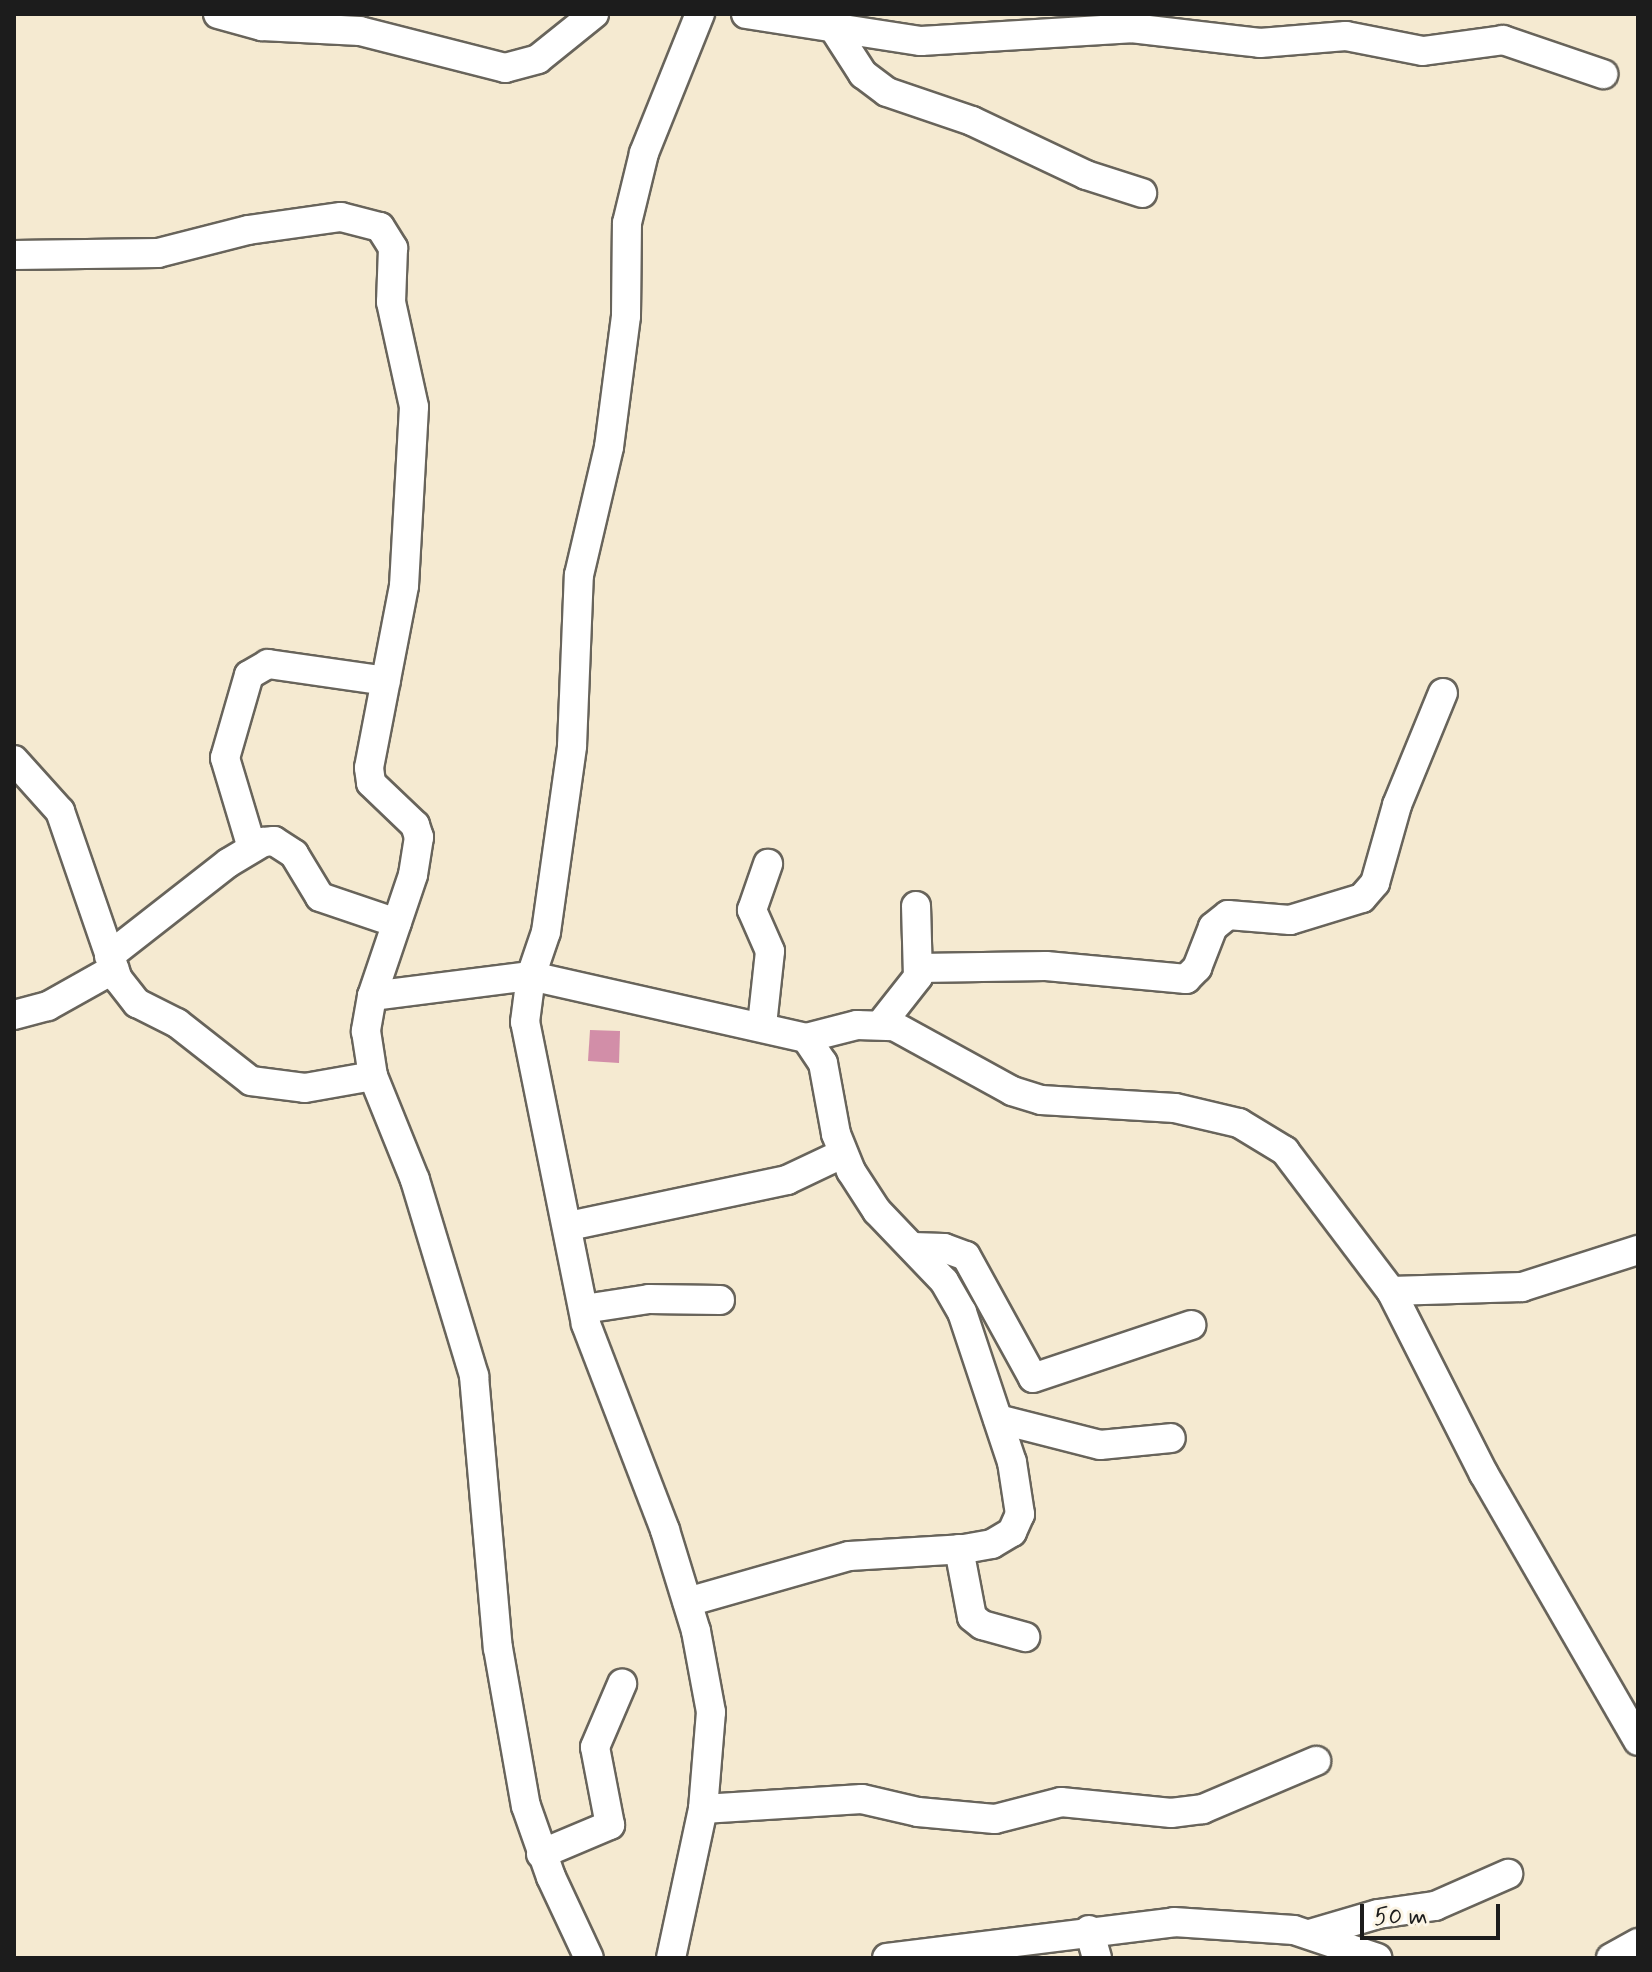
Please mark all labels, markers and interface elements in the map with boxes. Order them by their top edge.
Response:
scale bar [1364,1888,1504,1938]
text: 50 m [1374,1902,1428,1933]

